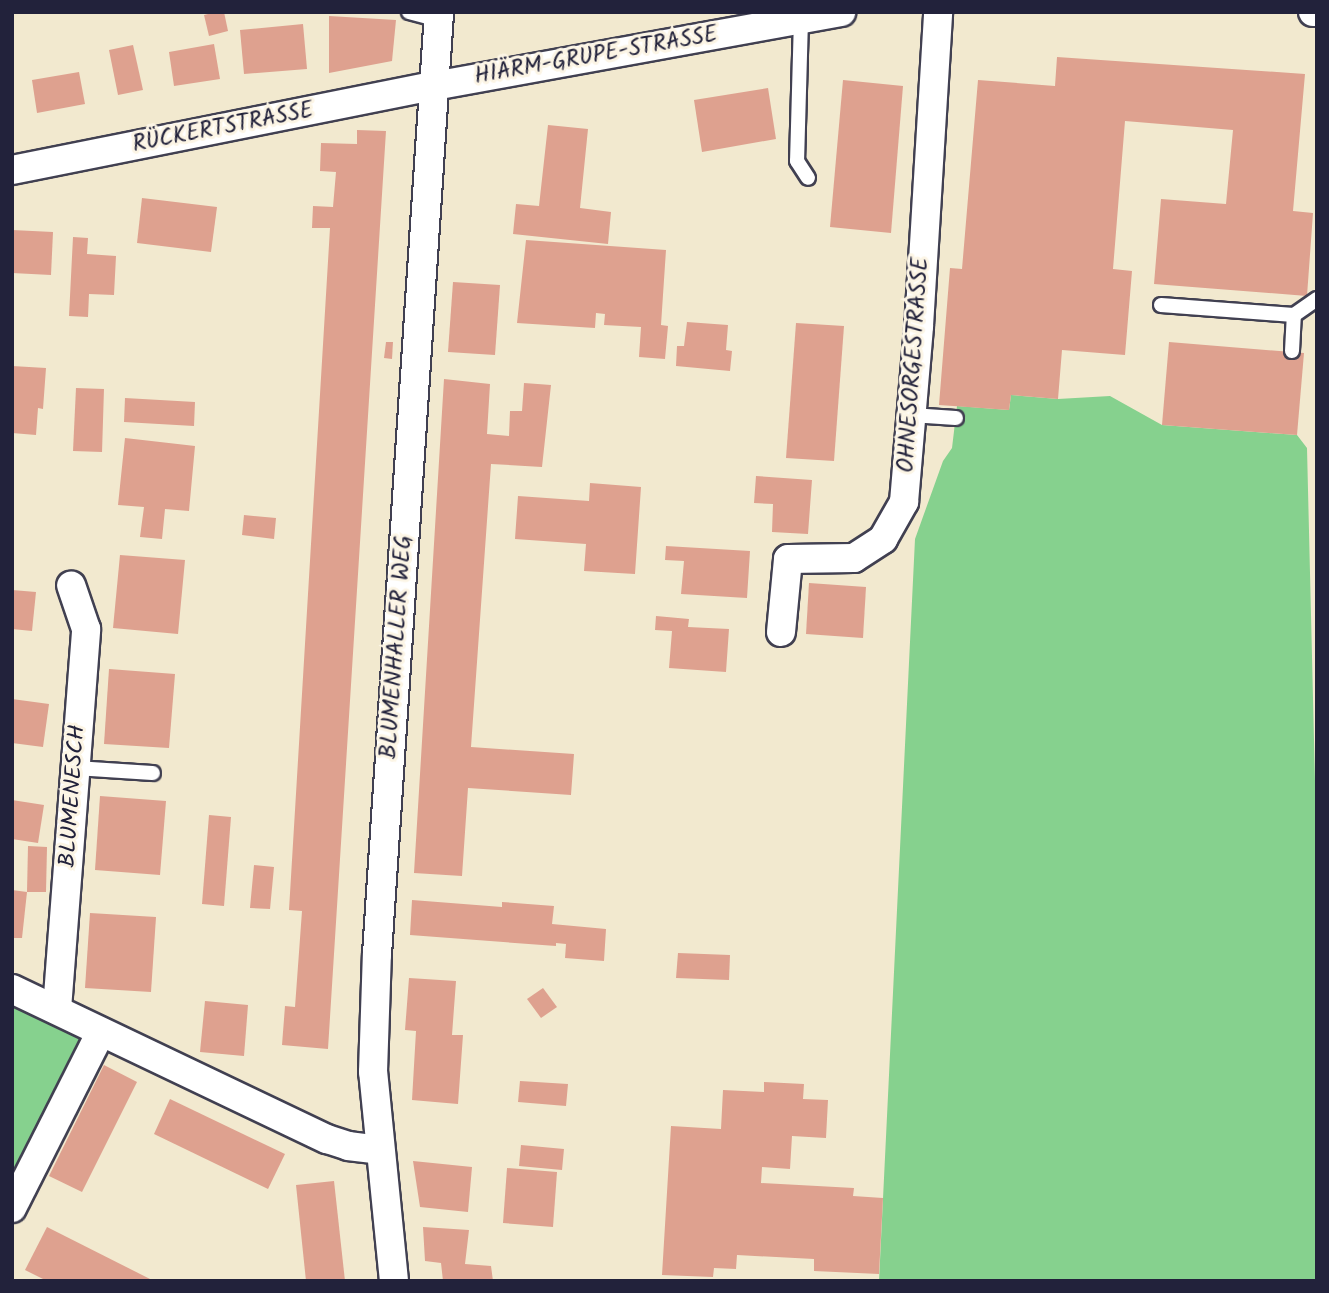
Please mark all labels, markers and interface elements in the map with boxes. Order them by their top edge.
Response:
street label: HIÄRM-GRUPE-STRASSE [472,21,720,91]
street label: RÜCKERTSTRASSE [130,97,316,159]
street label: OHNESORGESTRASSE [893,256,935,474]
street label: BLUMENHALLER WEG [375,534,419,760]
street label: BLUMENESCH [54,724,92,868]

